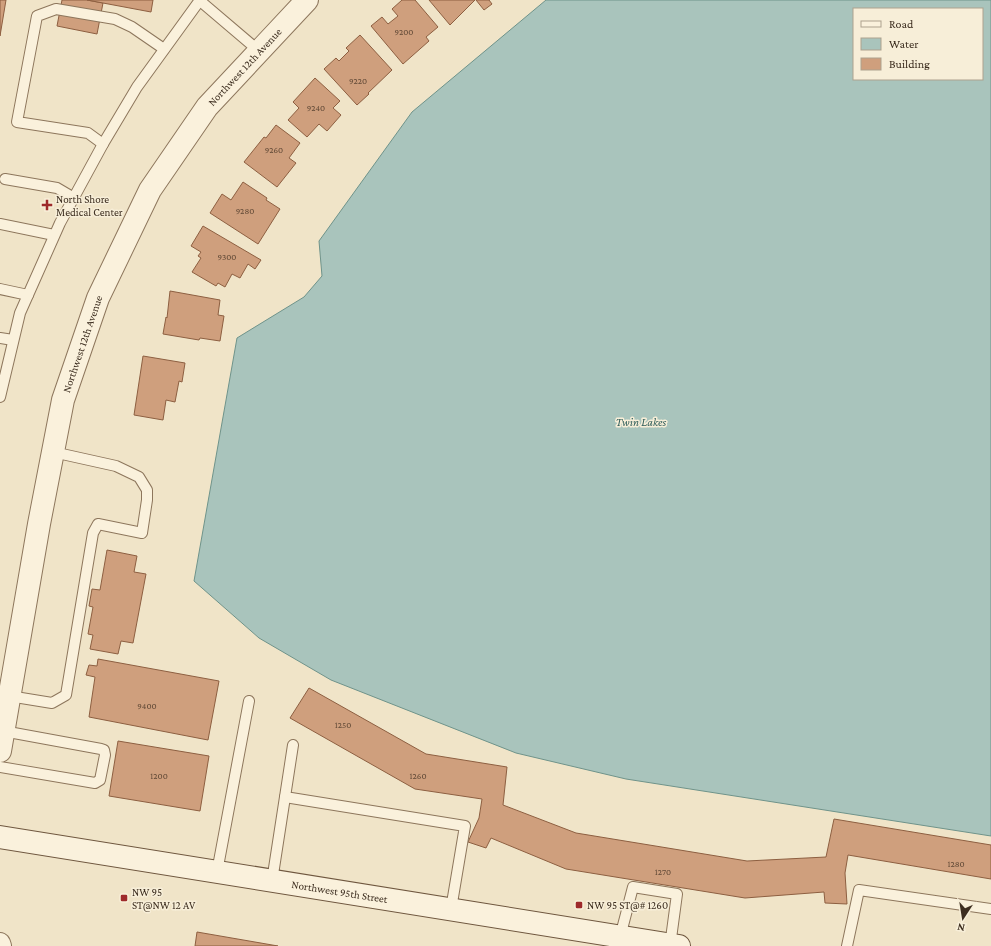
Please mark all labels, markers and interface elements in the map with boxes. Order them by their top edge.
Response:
legend [853,8,983,80]
text: Road [889,17,914,31]
street label: Northwest 12th Avenue [205,25,284,108]
house number: 9200 [395,27,413,37]
text: Water [889,37,919,51]
text: Building [889,57,930,71]
house number: 9220 [349,76,367,86]
house number: 9240 [307,103,325,113]
house number: 9260 [265,145,283,155]
place label: North Shore Medical Center [56,193,123,218]
marker: North Shore Medical Center [41,199,53,211]
house number: 9280 [236,206,254,216]
house number: 9300 [218,252,236,262]
street label: Northwest 12th Avenue [60,293,105,394]
water label: Twin Lakes [616,415,667,429]
house number: 9400 [137,701,157,711]
house number: 1250 [335,720,351,730]
house number: 1200 [150,771,168,781]
house number: 1260 [410,771,426,781]
house number: 1280 [947,859,965,869]
house number: 1270 [655,867,671,877]
street label: Northwest 95th Street [291,878,389,905]
place label: NW 95 ST@NW 12 AV [132,886,196,912]
marker: NW 95 ST@NW 12 AV [119,893,129,903]
north arrow [943,898,983,938]
place label: NW 95 ST@# 1260 [587,899,668,912]
marker: NW 95 ST@# 1260 [574,900,584,910]
text: N [956,921,966,934]

